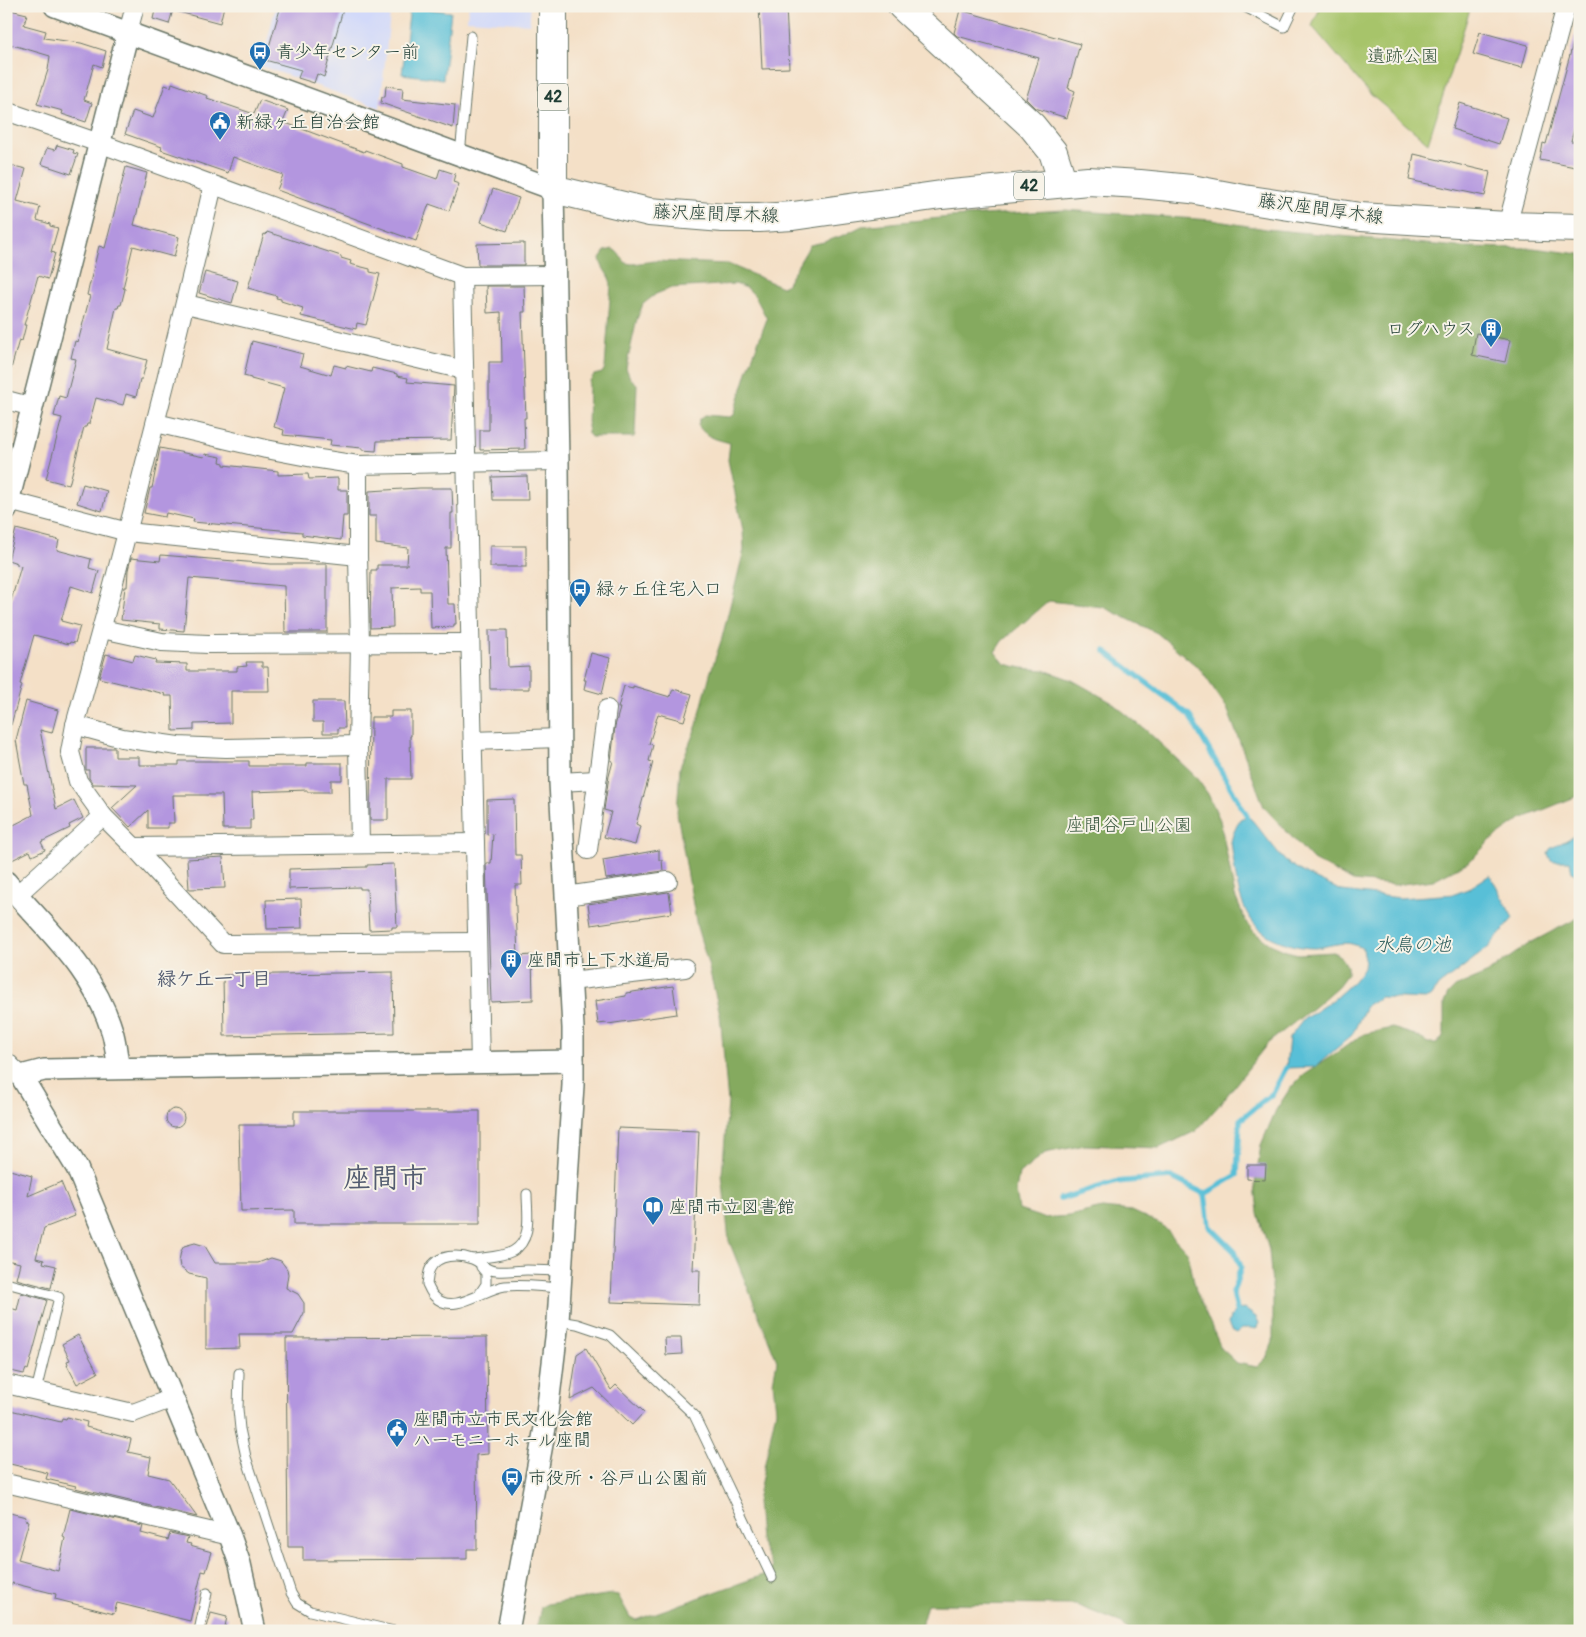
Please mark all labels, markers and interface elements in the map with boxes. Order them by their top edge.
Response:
bus stop icon: 青少年センター前 [248,40,272,71]
place label: 青少年センター前 [276,41,419,64]
park label: 遺跡公園 [1367,45,1439,68]
road number: 42 [538,84,568,110]
public building icon: 新緑ヶ丘自治会館 [208,110,232,141]
place label: 新緑ヶ丘自治会館 [236,111,380,134]
road number: 42 [1014,172,1044,200]
street label: 藤沢座間厚木線 [1257,189,1385,229]
street label: 藤沢座間厚木線 [653,200,779,228]
building icon: ログハウス [1479,317,1503,348]
place label: ログハウス [1387,318,1475,341]
bus stop icon: 緑ヶ丘住宅入口 [568,577,592,608]
place label: 緑ヶ丘住宅入口 [596,578,722,601]
park label: 座間谷戸山公園 [1066,814,1192,837]
water label: 水鳥の池 [1375,933,1452,957]
building icon: 座間市上下水道局 [499,948,523,979]
place label: 座間市上下水道局 [527,949,671,972]
district label: 緑ケ丘一丁目 [157,967,271,991]
district label: 座間市 [343,1161,427,1196]
library icon: 座間市立図書館 [641,1195,665,1226]
place label: 座間市立図書館 [669,1196,795,1219]
place label: 座間市立市民文化会館 ハーモニーホール座間 [413,1408,593,1452]
public building icon: 座間市立市民文化会館 ハーモニーホール座間 [385,1417,409,1448]
bus stop icon: 市役所・谷戸山公園前 [500,1466,524,1497]
place label: 市役所・谷戸山公園前 [528,1467,708,1490]

